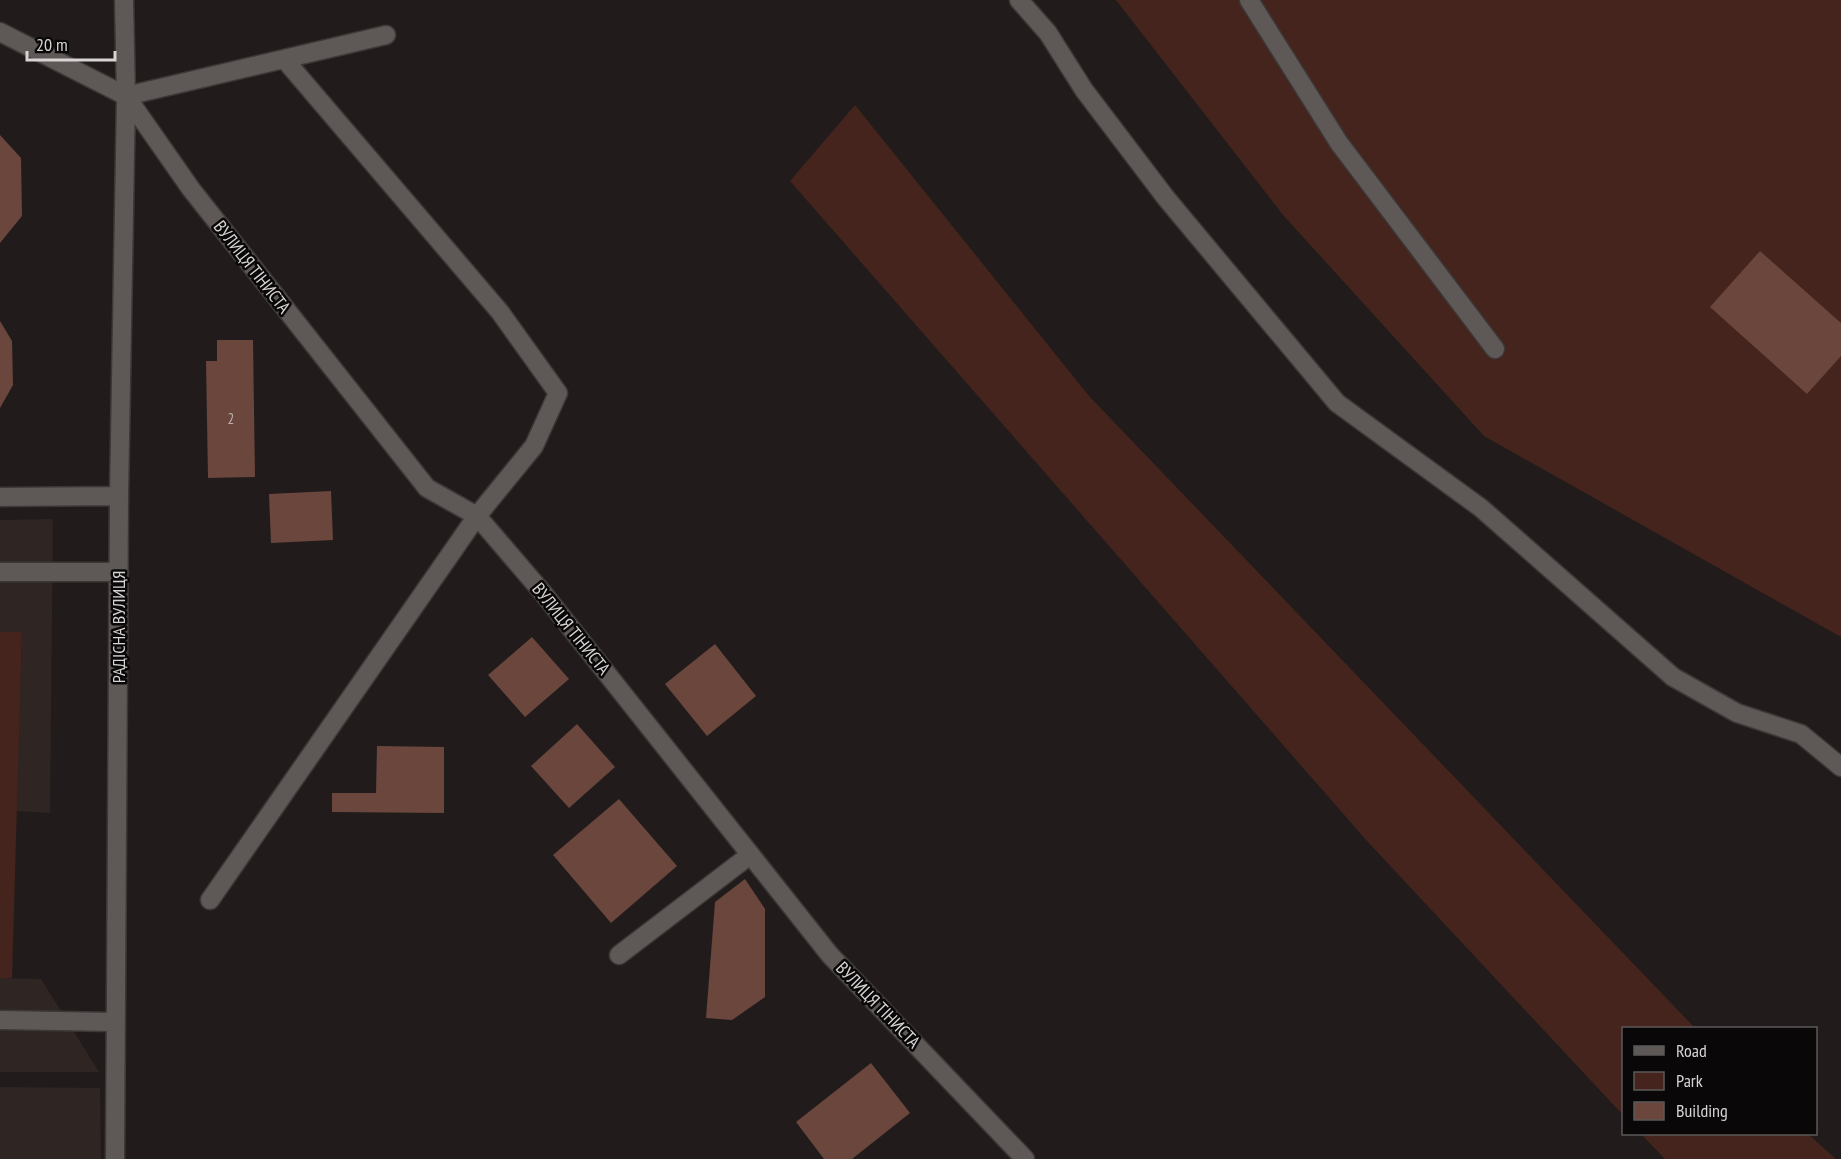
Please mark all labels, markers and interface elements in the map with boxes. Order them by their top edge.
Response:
scale bar [27,24,116,62]
text: 20 m [36,33,68,56]
street label: ВУЛИЦЯ ТІНИСТА [209,216,296,318]
house number: 2 [228,409,234,428]
street label: РАДІСНА ВУЛИЦЯ [107,571,130,683]
street label: ВУЛИЦЯ ТІНИСТА [527,578,616,680]
street label: ВУЛИЦЯ ТІНИСТА [831,956,926,1053]
legend [1622,1027,1817,1135]
text: Road [1676,1039,1707,1062]
text: Park [1676,1069,1703,1092]
text: Building [1676,1099,1728,1122]

